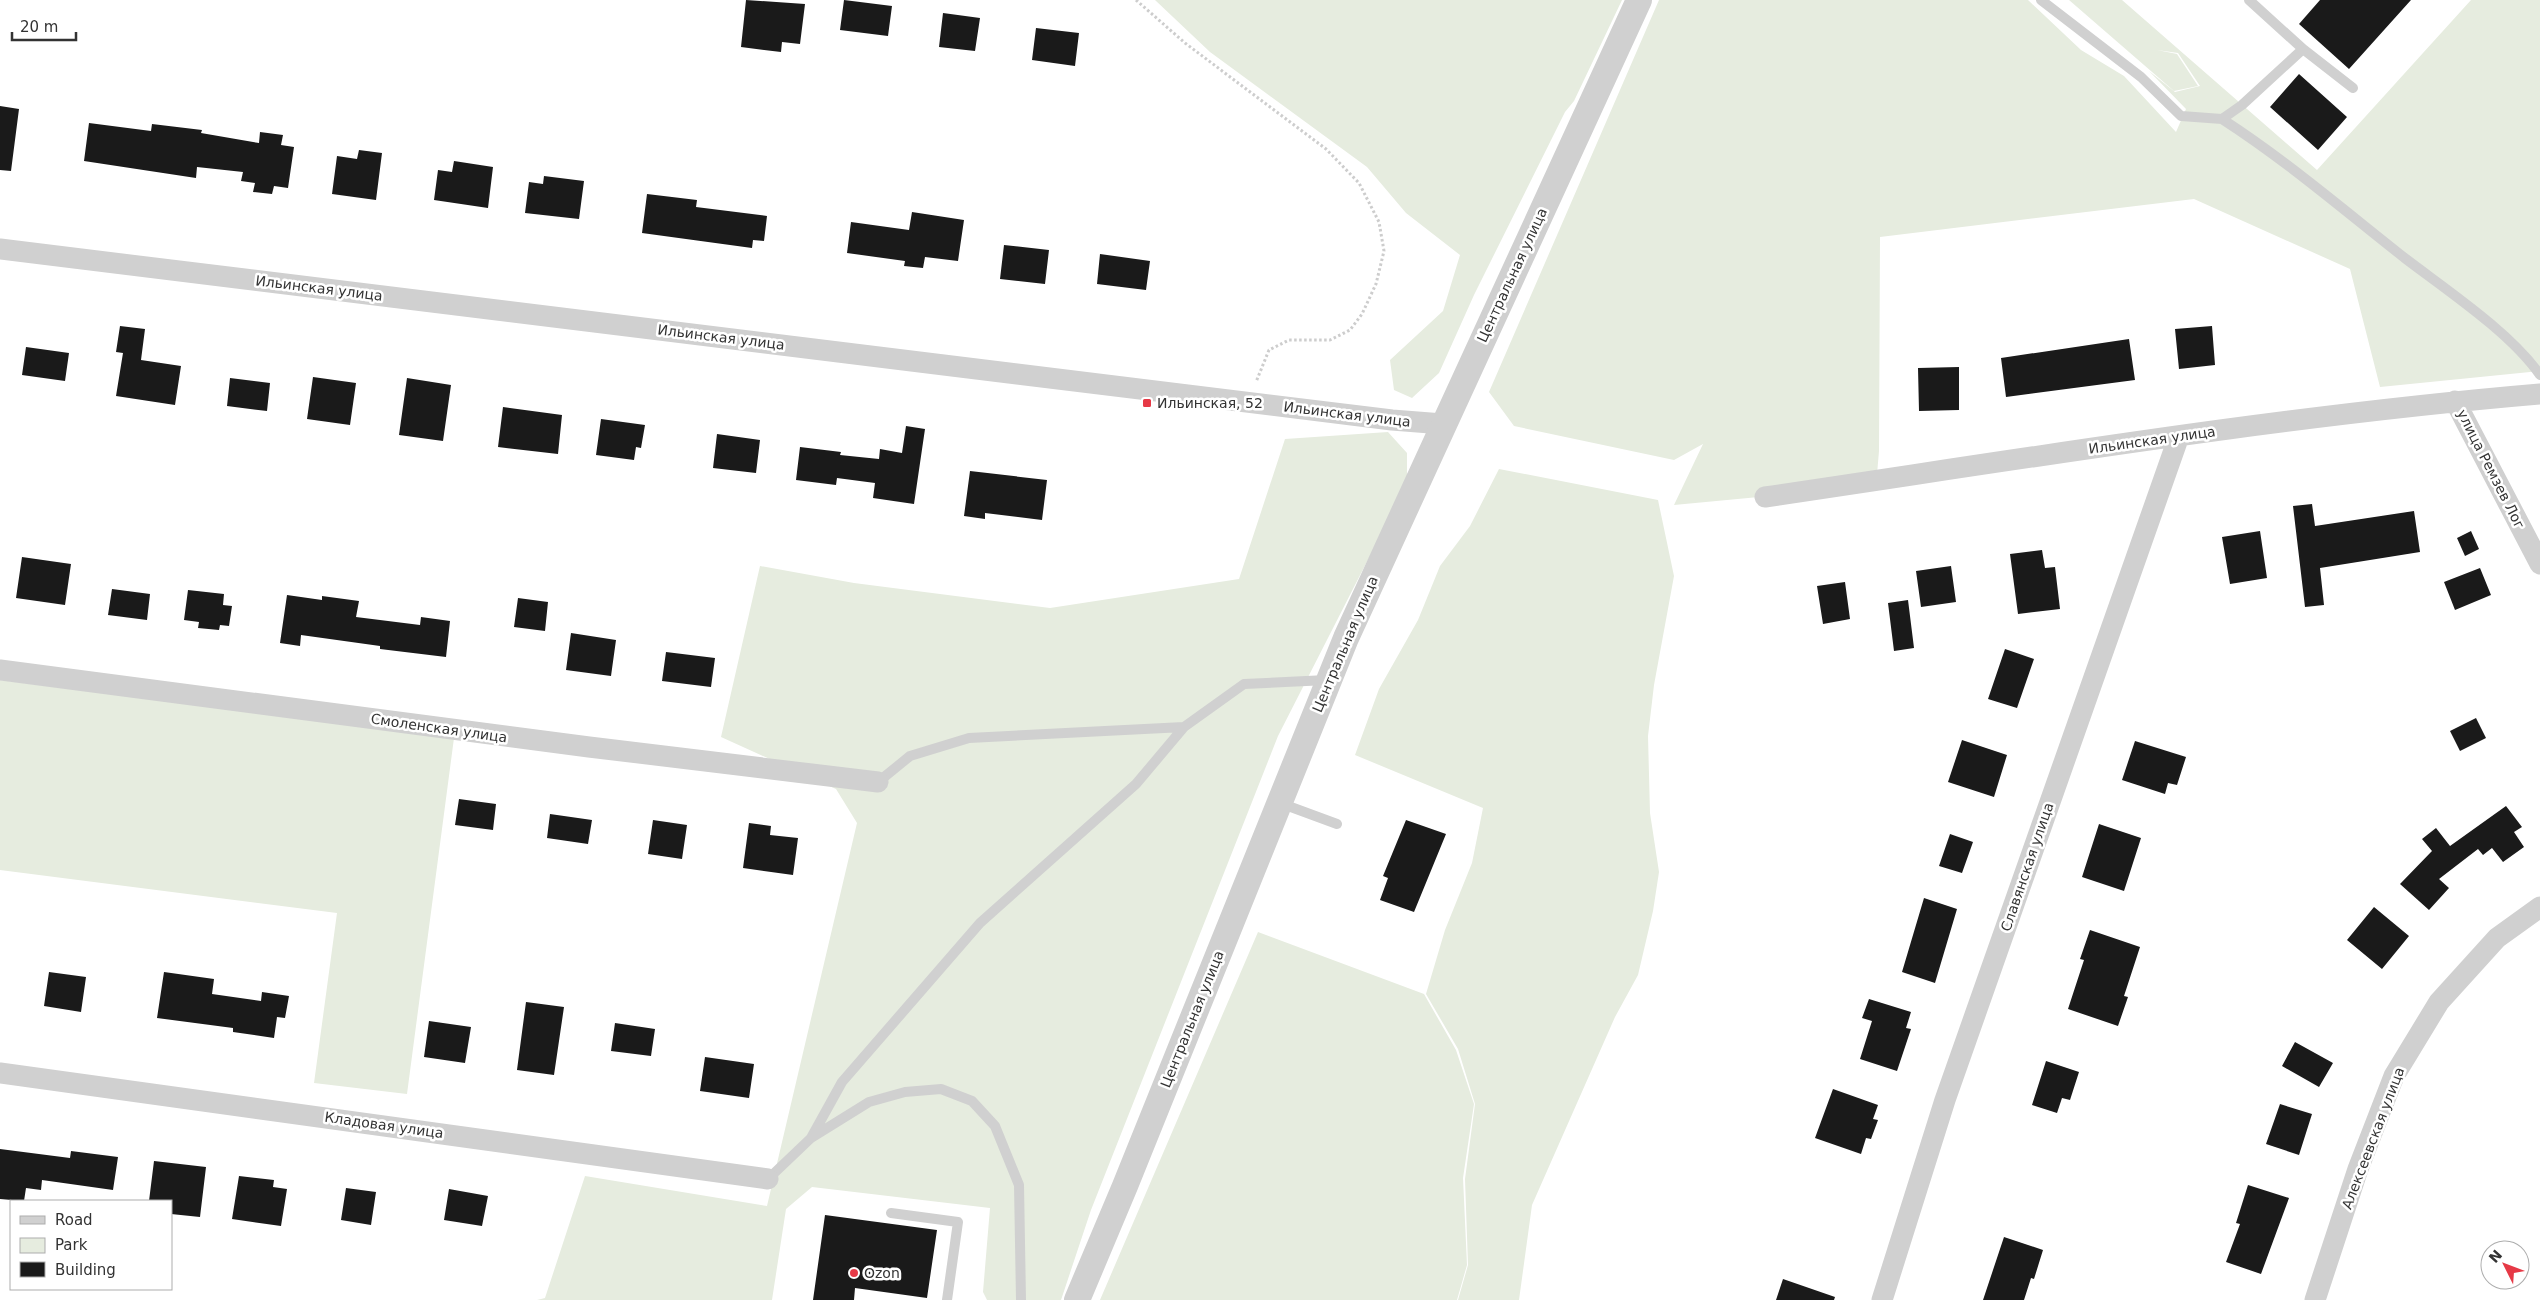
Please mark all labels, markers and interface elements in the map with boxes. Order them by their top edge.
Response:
scale bar [12,10,76,42]
text: 20 m [20,18,58,36]
street label: Центральная улица [1474,205,1550,345]
street label: Ильинская улица [255,272,383,304]
street label: Ильинская улица [657,321,785,353]
place label: Ильинская, 52 [1157,395,1263,411]
marker: Ильинская, 52 [1141,397,1153,409]
street label: Ильинская улица [1283,398,1411,430]
street label: улица Ремзев Лог [2454,407,2528,531]
street label: Ильинская улица [2088,423,2216,457]
street label: Центральная улица [1309,573,1381,715]
street label: Смоленская улица [370,710,508,746]
street label: Славянская улица [1997,800,2057,934]
street label: Центральная улица [1157,948,1227,1090]
street label: Алексеевская улица [2339,1065,2407,1211]
street label: Кладовая улица [324,1109,444,1141]
legend [10,1200,172,1290]
text: Road [55,1211,93,1229]
text: Park [55,1236,88,1254]
north arrow [2480,1240,2530,1290]
text: N [2485,1247,2505,1266]
text: Building [55,1261,116,1279]
place label: Ozon [864,1265,900,1281]
marker: Ozon [848,1267,860,1279]

